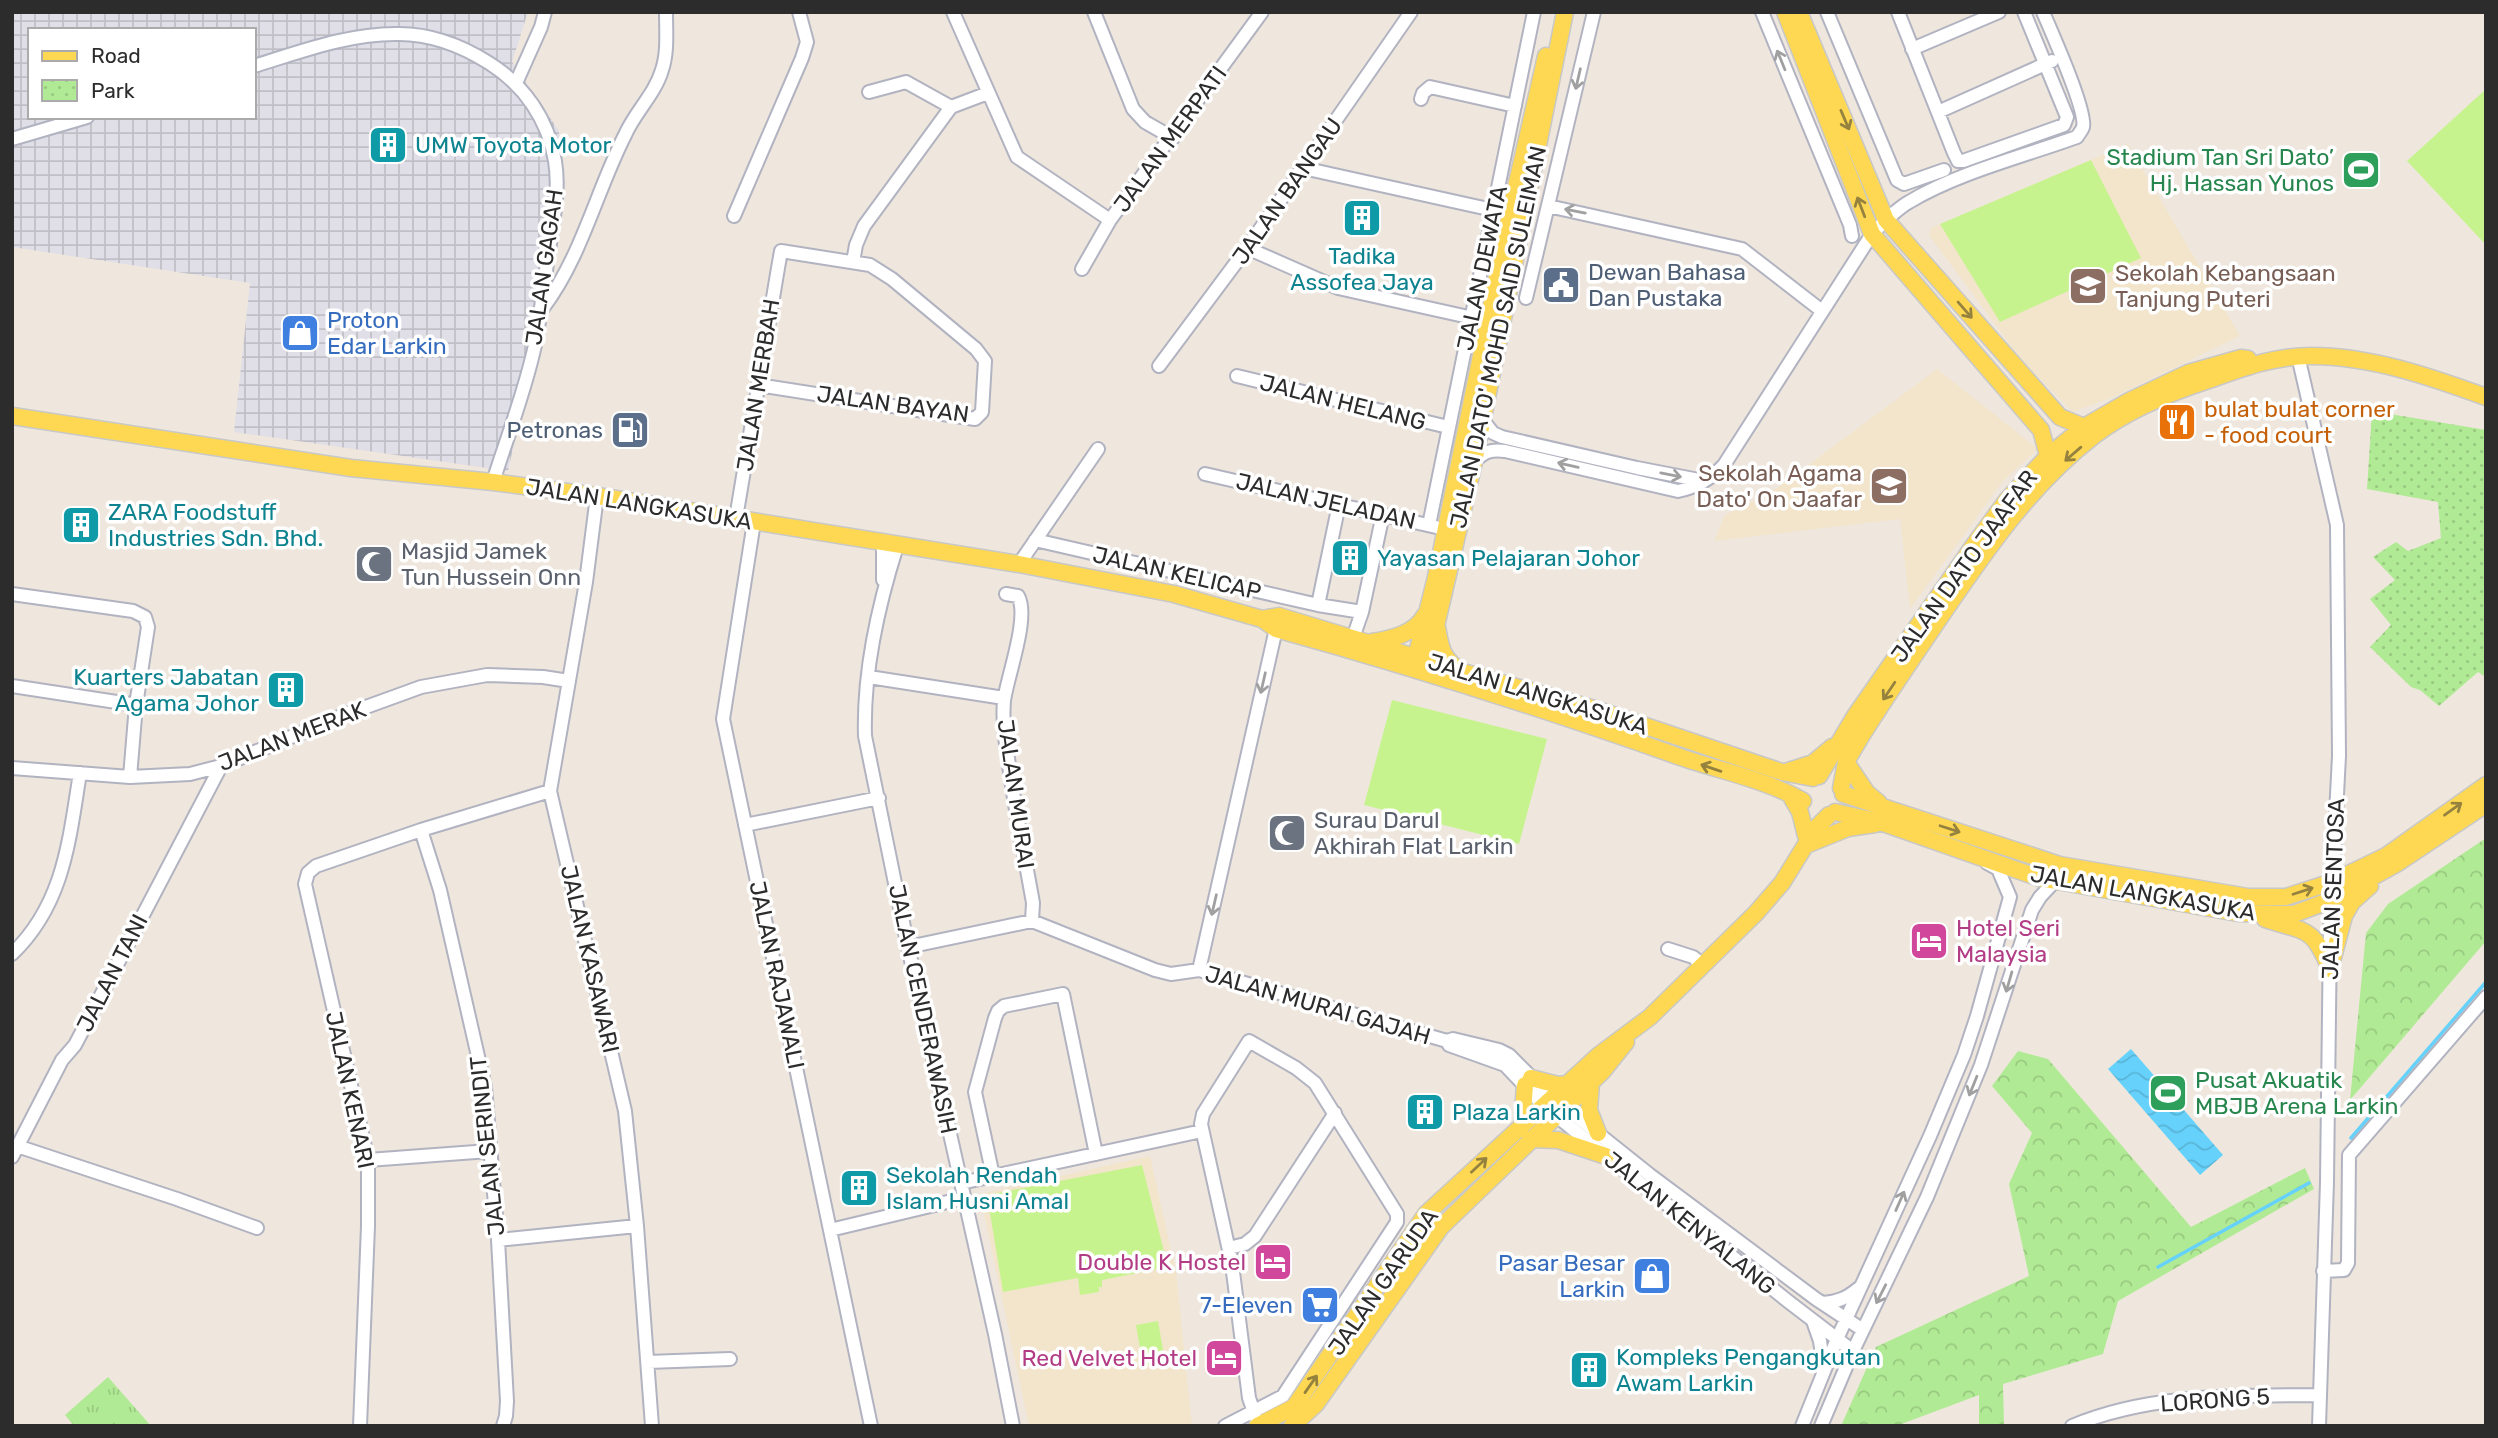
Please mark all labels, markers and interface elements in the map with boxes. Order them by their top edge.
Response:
legend [28,28,256,119]
text: Road [91,43,141,68]
one-way arrow [1774,49,1787,71]
street label: JALAN MERPATI [1108,60,1232,218]
one-way arrow [1571,67,1584,90]
text: Park [91,78,135,103]
one-way arrow [1839,109,1852,131]
street label: JALAN BANGAU [1226,112,1348,270]
building icon: UMW Toyota Motor [367,124,409,166]
place label: UMW Toyota Motor [415,131,612,159]
street label: JALAN DATO' MOHD SAID SULEIMAN [1444,143,1552,531]
place label: Stadium Tan Sri Dato’ Hj. Hassan Yunos [2107,143,2334,197]
sports icon: Stadium Tan Sri Dato’ Hj. Hassan Yunos [2340,149,2382,191]
street label: JALAN DEWATA [1451,183,1513,353]
street label: JALAN GAGAH [519,187,569,347]
one-way arrow [1853,196,1866,218]
building icon: Tadika Assofea Jaya [1341,197,1383,239]
one-way arrow [1564,204,1587,217]
place label: Tadika Assofea Jaya [1290,242,1434,296]
place label: Dewan Bahasa Dan Pustaka [1588,258,1746,312]
place label: Sekolah Kebangsaan Tanjung Puteri [2115,259,2336,313]
public building icon: Dewan Bahasa Dan Pustaka [1540,264,1582,306]
school or university icon: Sekolah Kebangsaan Tanjung Puteri [2067,265,2109,307]
street label: JALAN MERBAH [731,297,785,473]
one-way arrow [1957,301,1973,319]
place label: Proton Edar Larkin [327,306,447,360]
shop icon: Proton Edar Larkin [279,312,321,354]
street label: JALAN HELANG [1257,368,1429,436]
street label: JALAN BAYAN [815,379,971,429]
place label: bulat bulat corner - food court [2204,395,2395,449]
restaurant icon: bulat bulat corner - food court [2156,401,2198,443]
fuel station icon: Petronas [609,409,651,451]
place label: Petronas [507,416,603,444]
one-way arrow [2064,446,2082,462]
one-way arrow [1557,458,1579,471]
place label: Sekolah Agama Dato' On Jaafar [1696,459,1862,513]
street label: JALAN DATO JAAFAR [1885,464,2043,668]
school or university icon: Sekolah Agama Dato' On Jaafar [1868,465,1910,507]
street label: JALAN JELADAN [1233,467,1419,535]
one-way arrow [1659,468,1682,482]
street label: JALAN LANGKASUKA [524,472,754,536]
place label: ZARA Foodstuff Industries Sdn. Bhd. [108,498,323,552]
building icon: ZARA Foodstuff Industries Sdn. Bhd. [60,504,102,546]
place label: Masjid Jamek Tun Hussein Onn [401,537,581,591]
building icon: Yayasan Pelajaran Johor [1329,537,1371,579]
street label: JALAN KELICAP [1090,540,1264,606]
mosque icon: Masjid Jamek Tun Hussein Onn [353,543,395,585]
place label: Yayasan Pelajaran Johor [1377,544,1640,572]
street label: JALAN LANGKASUKA [1425,647,1651,741]
place label: Kuarters Jabatan Agama Johor [73,663,259,717]
building icon: Kuarters Jabatan Agama Johor [265,669,307,711]
one-way arrow [1256,671,1269,694]
one-way arrow [1882,681,1896,701]
street label: JALAN MERAK [214,695,370,777]
street label: JALAN MURAI [992,717,1040,871]
one-way arrow [1701,760,1723,773]
street label: JALAN SENTOSA [2316,798,2350,980]
one-way arrow [2444,802,2463,817]
place label: Surau Darul Akhirah Flat Larkin [1314,806,1514,860]
mosque icon: Surau Darul Akhirah Flat Larkin [1266,812,1308,854]
one-way arrow [1938,824,1960,837]
street label: JALAN LANGKASUKA [2028,859,2258,927]
street label: JALAN KASAWARI [555,862,625,1056]
street label: JALAN RAJAWALI [743,878,811,1072]
street label: JALAN CENDERAWASIH [883,882,963,1136]
one-way arrow [2292,884,2314,897]
one-way arrow [1206,893,1220,916]
street label: JALAN TANI [70,909,154,1037]
place label: Hotel Seri Malaysia [1956,914,2060,968]
hotel icon: Hotel Seri Malaysia [1908,920,1950,962]
street label: JALAN MURAI GAJAH [1202,959,1434,1051]
one-way arrow [2001,971,2014,993]
street label: JALAN KENARI [320,1009,380,1171]
street label: JALAN SERINDIT [464,1055,510,1237]
place label: Pusat Akuatik MBJB Arena Larkin [2195,1066,2398,1120]
sports icon: Pusat Akuatik MBJB Arena Larkin [2147,1072,2189,1114]
one-way arrow [1965,1075,1978,1096]
building icon: Plaza Larkin [1404,1091,1446,1133]
place label: Plaza Larkin [1452,1098,1581,1126]
street label: JALAN KENYALANG [1599,1145,1781,1301]
one-way arrow [1470,1157,1487,1174]
place label: Sekolah Rendah Islam Husni Amal [886,1161,1069,1215]
building icon: Sekolah Rendah Islam Husni Amal [838,1167,880,1209]
one-way arrow [1894,1191,1907,1212]
street label: JALAN GARUDA [1322,1203,1444,1361]
hotel icon: Double K Hostel [1252,1241,1294,1283]
place label: Double K Hostel [1077,1248,1246,1276]
place label: Pasar Besar Larkin [1498,1249,1625,1303]
shop icon: Pasar Besar Larkin [1631,1255,1673,1297]
one-way arrow [1873,1283,1887,1304]
supermarket icon: 7-Eleven [1299,1284,1341,1326]
place label: 7-Eleven [1200,1291,1293,1319]
hotel icon: Red Velvet Hotel [1203,1337,1245,1379]
place label: Kompleks Pengangkutan Awam Larkin [1616,1343,1881,1397]
place label: Red Velvet Hotel [1021,1344,1197,1372]
building icon: Kompleks Pengangkutan Awam Larkin [1568,1349,1610,1391]
one-way arrow [1304,1375,1318,1394]
street label: LORONG 5 [2159,1382,2271,1418]

